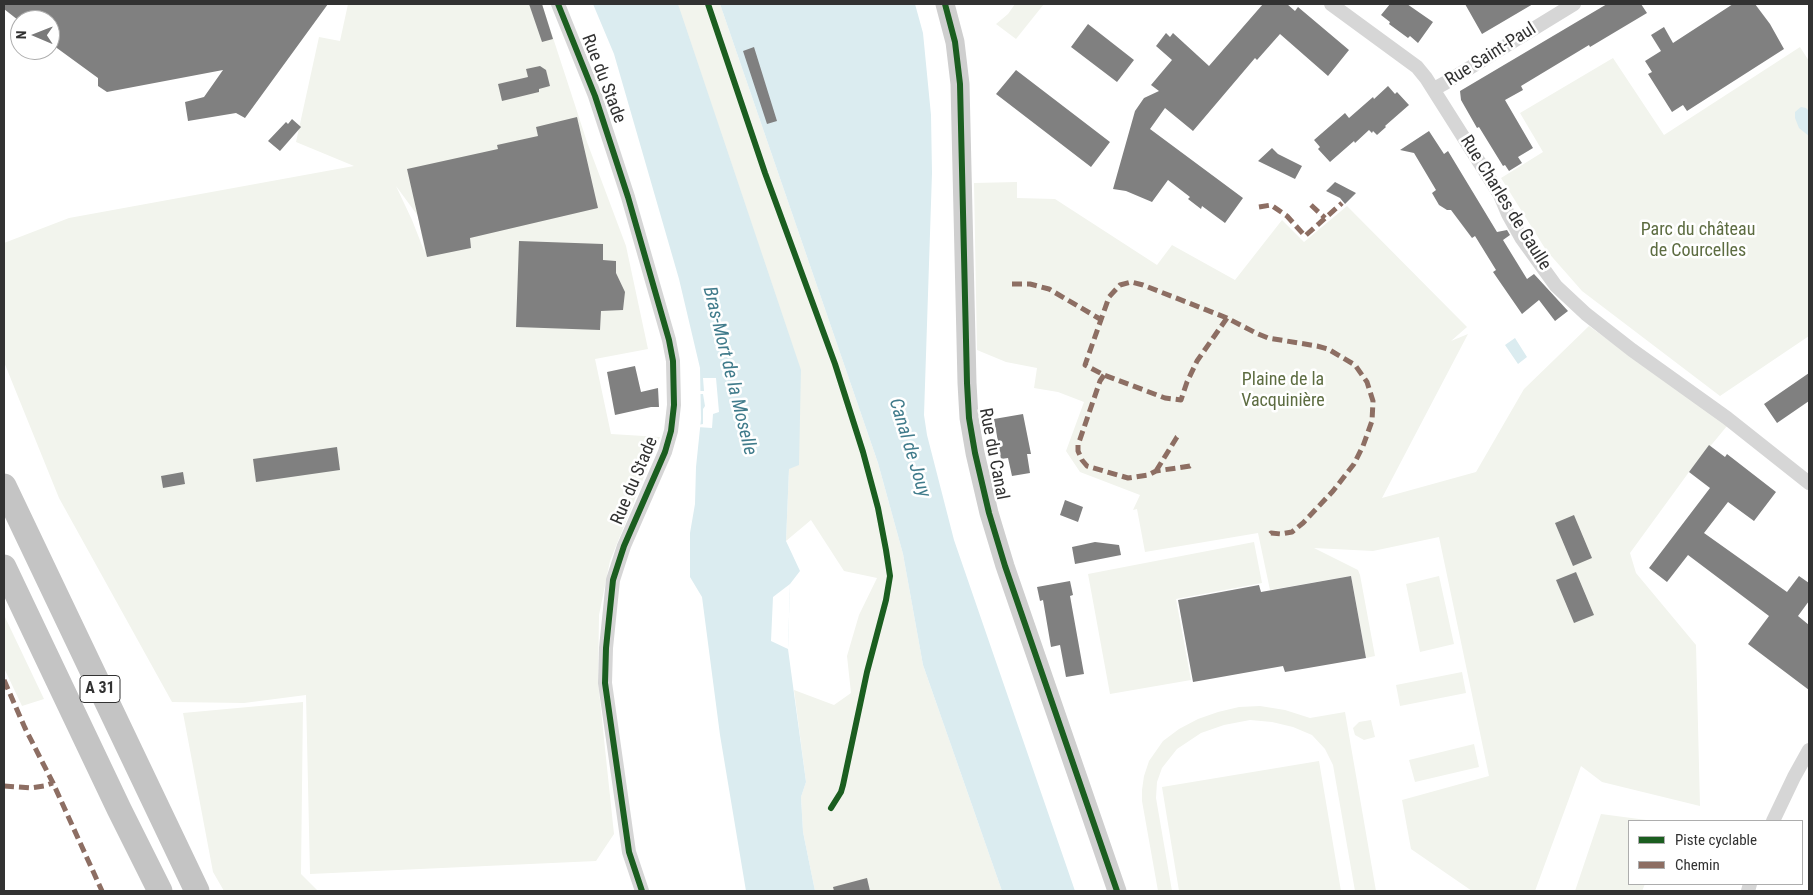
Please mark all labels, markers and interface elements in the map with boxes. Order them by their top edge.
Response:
north arrow [10,10,60,60]
street label: Rue Saint-Paul [1442,19,1540,91]
text: N [13,30,29,39]
street label: Rue du Stade [576,32,630,126]
street label: Rue Charles de Gaulle [1455,132,1555,274]
park label: Parc du château de Courcelles [1641,219,1755,262]
water label: Bras-Mort de la Moselle [697,284,761,458]
park label: Plaine de la Vacquinière [1241,369,1325,412]
water label: Canal de Jouy [883,396,935,500]
street label: Rue du Canal [974,406,1012,502]
street label: Rue du Stade [607,434,663,528]
road number: A 31 [80,676,120,702]
legend [1628,820,1803,885]
text: Piste cyclable [1675,831,1757,849]
text: Chemin [1675,856,1720,874]

